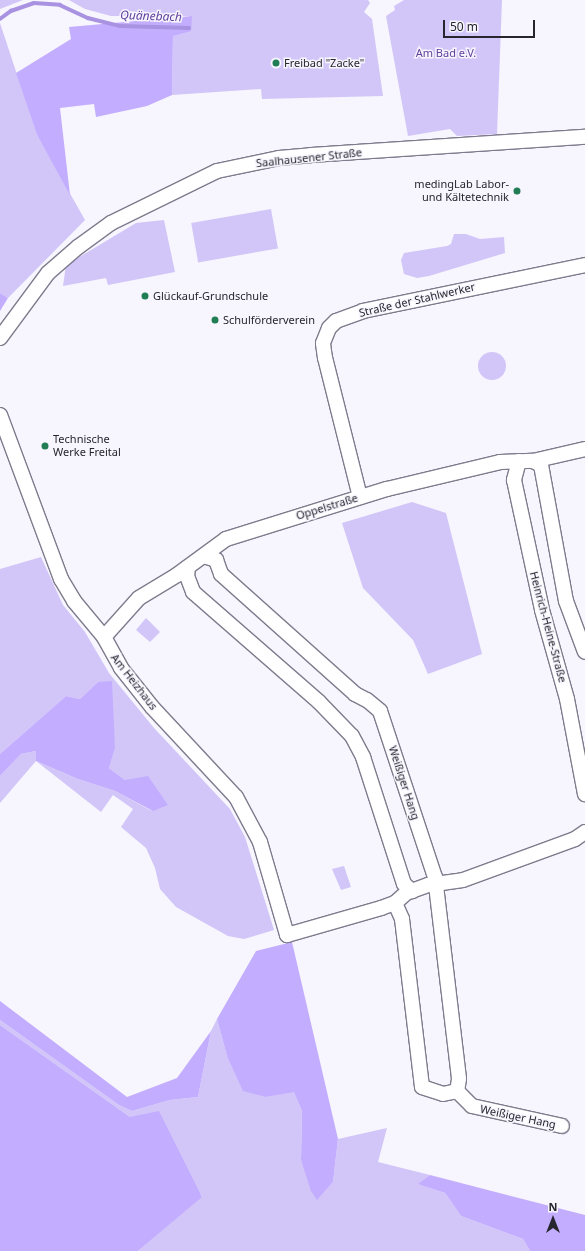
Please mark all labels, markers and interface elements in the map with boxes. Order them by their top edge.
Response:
water label: Quänebach [120,8,182,24]
scale bar [445,12,537,38]
text: 50 m [450,18,478,35]
park label: Am Bad e.V. [416,46,476,60]
place label: Freibad "Zacke" [284,56,364,70]
marker: Freibad "Zacke" [271,58,281,68]
street label: Saalhausener Straße [255,146,363,170]
place label: medingLab Labor- und Kältetechnik [414,178,509,204]
marker: medingLab Labor- und Kältetechnik [512,186,522,196]
street label: Straße der Stahlwerker [358,280,476,320]
place label: Glückauf-Grundschule [153,289,268,303]
marker: Glückauf-Grundschule [140,291,150,301]
place label: Schulförderverein [223,313,315,327]
marker: Schulförderverein [210,315,220,325]
place label: Technische Werke Freital [53,433,121,459]
marker: Technische Werke Freital [40,441,50,451]
street label: Oppelstraße [294,491,360,523]
street label: Heinrich-Heine-Straße [527,570,569,684]
street label: Am Heizhaus [108,651,160,713]
street label: Weißiger Hang [386,744,422,822]
street label: Weißiger Hang [479,1103,557,1131]
north arrow [533,1199,573,1239]
text: N [549,1199,557,1214]

